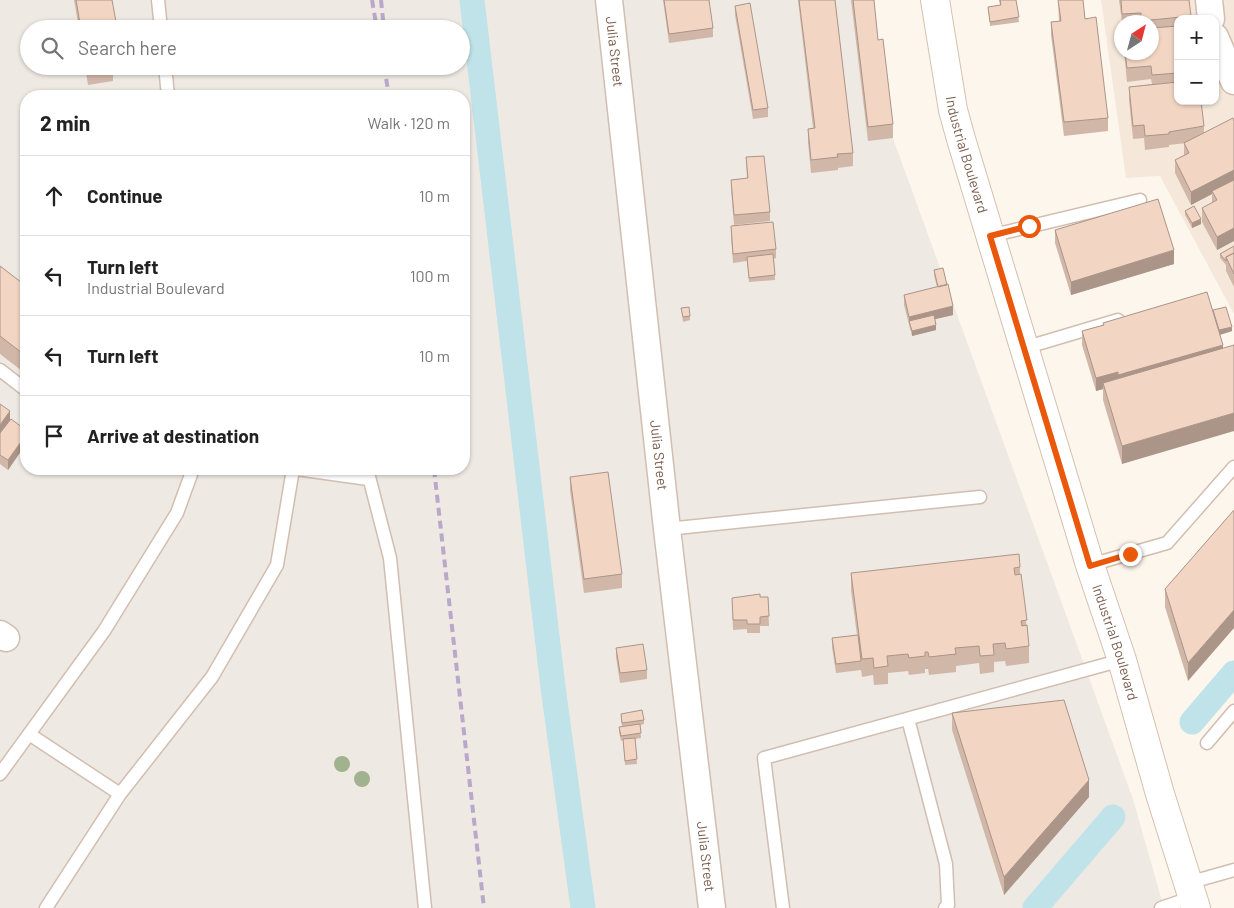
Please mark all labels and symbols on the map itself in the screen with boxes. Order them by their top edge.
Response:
north arrow [1114,15,1159,60]
street label: Julia Street [603,16,627,88]
street label: Industrial Boulevard [943,95,992,215]
route start [1018,215,1041,238]
street label: Julia Street [647,419,672,491]
route end [1119,543,1142,566]
street label: Industrial Boulevard [1089,582,1142,702]
street label: Julia Street [694,820,719,893]

